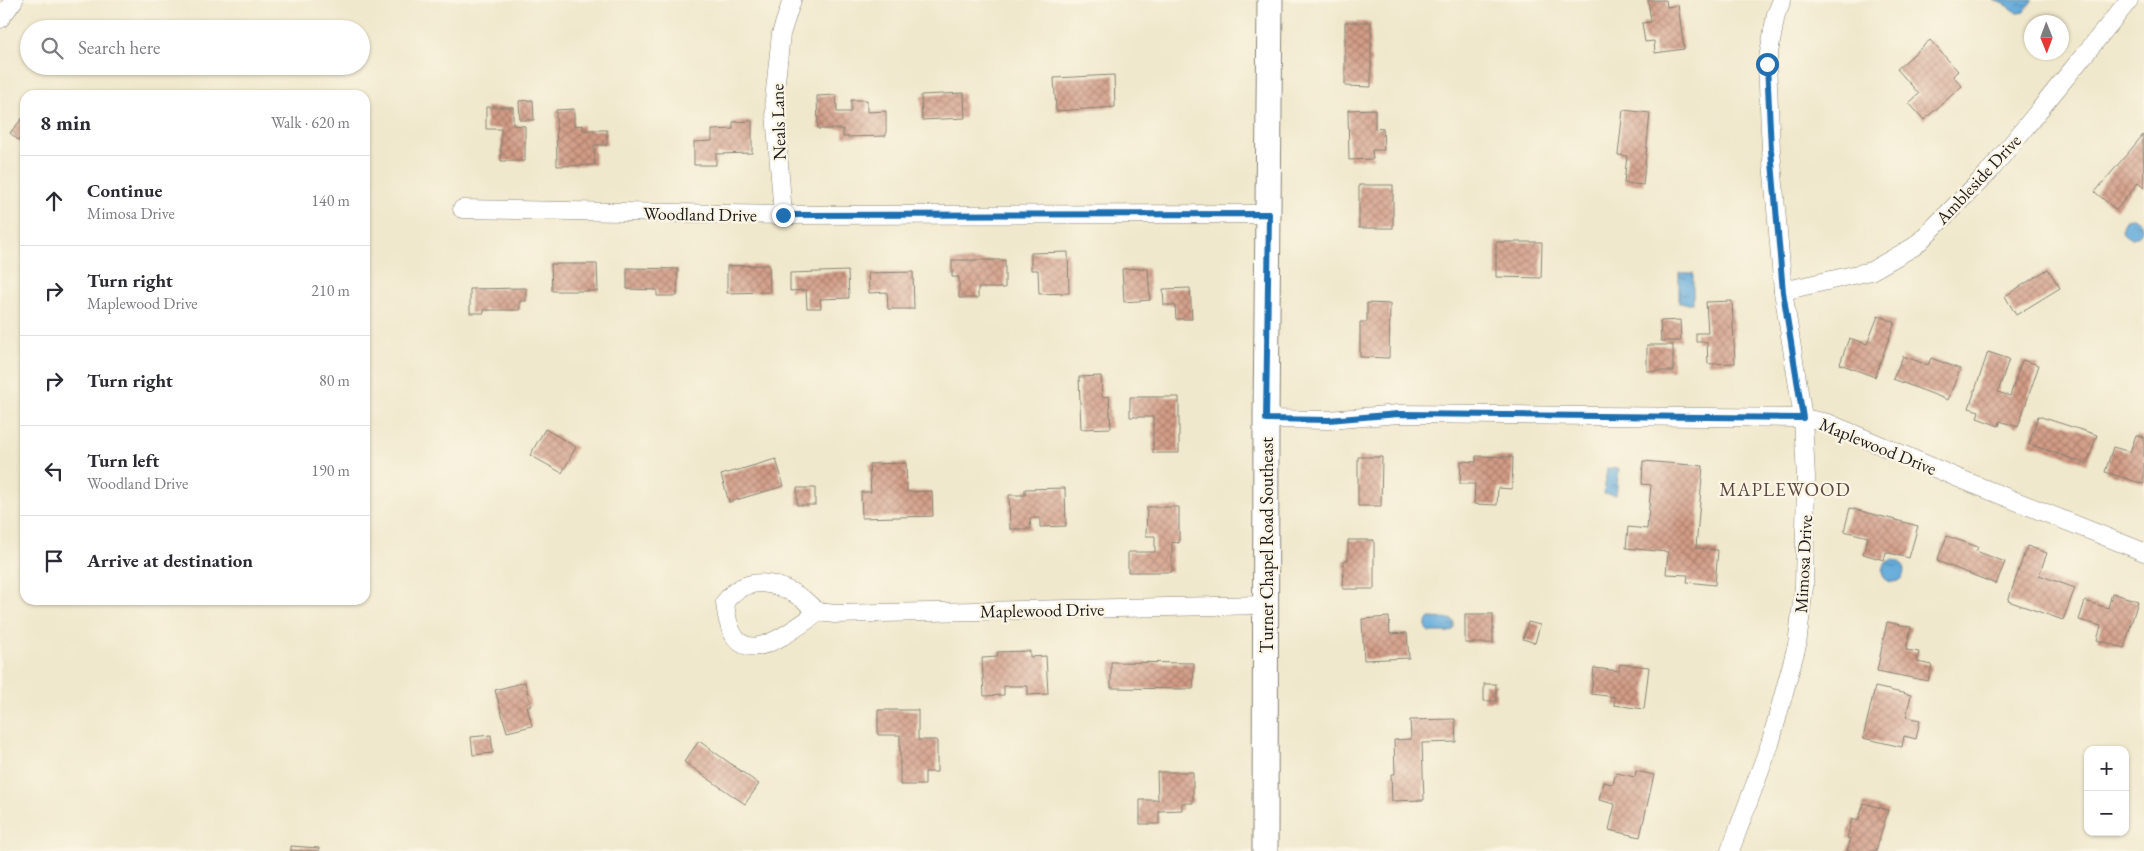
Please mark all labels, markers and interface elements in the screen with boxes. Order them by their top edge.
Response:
north arrow [2024,15,2069,60]
search box [20,20,370,75]
icon: search [38,34,66,62]
text: Search here [78,35,160,60]
route start [1756,53,1779,76]
street label: Neals Lane [765,83,791,161]
text: 8 min [40,109,91,136]
text: Walk · 620 m [271,112,350,133]
street label: Ambleside Drive [1930,129,2026,230]
text: Continue [87,178,162,203]
icon: ahead [40,187,68,215]
text: 140 m [311,190,350,211]
street label: Woodland Drive [643,202,757,226]
text: Mimosa Drive [87,203,175,224]
route end [772,204,795,227]
text: Turn right [87,268,173,293]
icon: right [40,277,68,305]
text: 210 m [311,280,350,301]
text: Maplewood Drive [87,293,198,314]
icon: right [40,367,68,395]
text: Turn right [87,368,173,393]
text: 80 m [319,370,350,391]
street label: Maplewood Drive [1816,412,1940,480]
street label: Turner Chapel Road Southeast [1255,437,1278,653]
text: Turn left [87,448,159,473]
icon: left [40,457,68,485]
text: 190 m [311,460,350,481]
text: Woodland Drive [87,473,188,494]
district label: MAPLEWOOD [1719,477,1851,502]
street label: Mimosa Drive [1789,514,1817,614]
icon: arrive [40,547,68,575]
text: Arrive at destination [87,548,253,573]
street label: Maplewood Drive [980,597,1104,623]
map controls [2084,746,2129,836]
button: + [2084,746,2129,791]
button: − [2084,791,2129,836]

